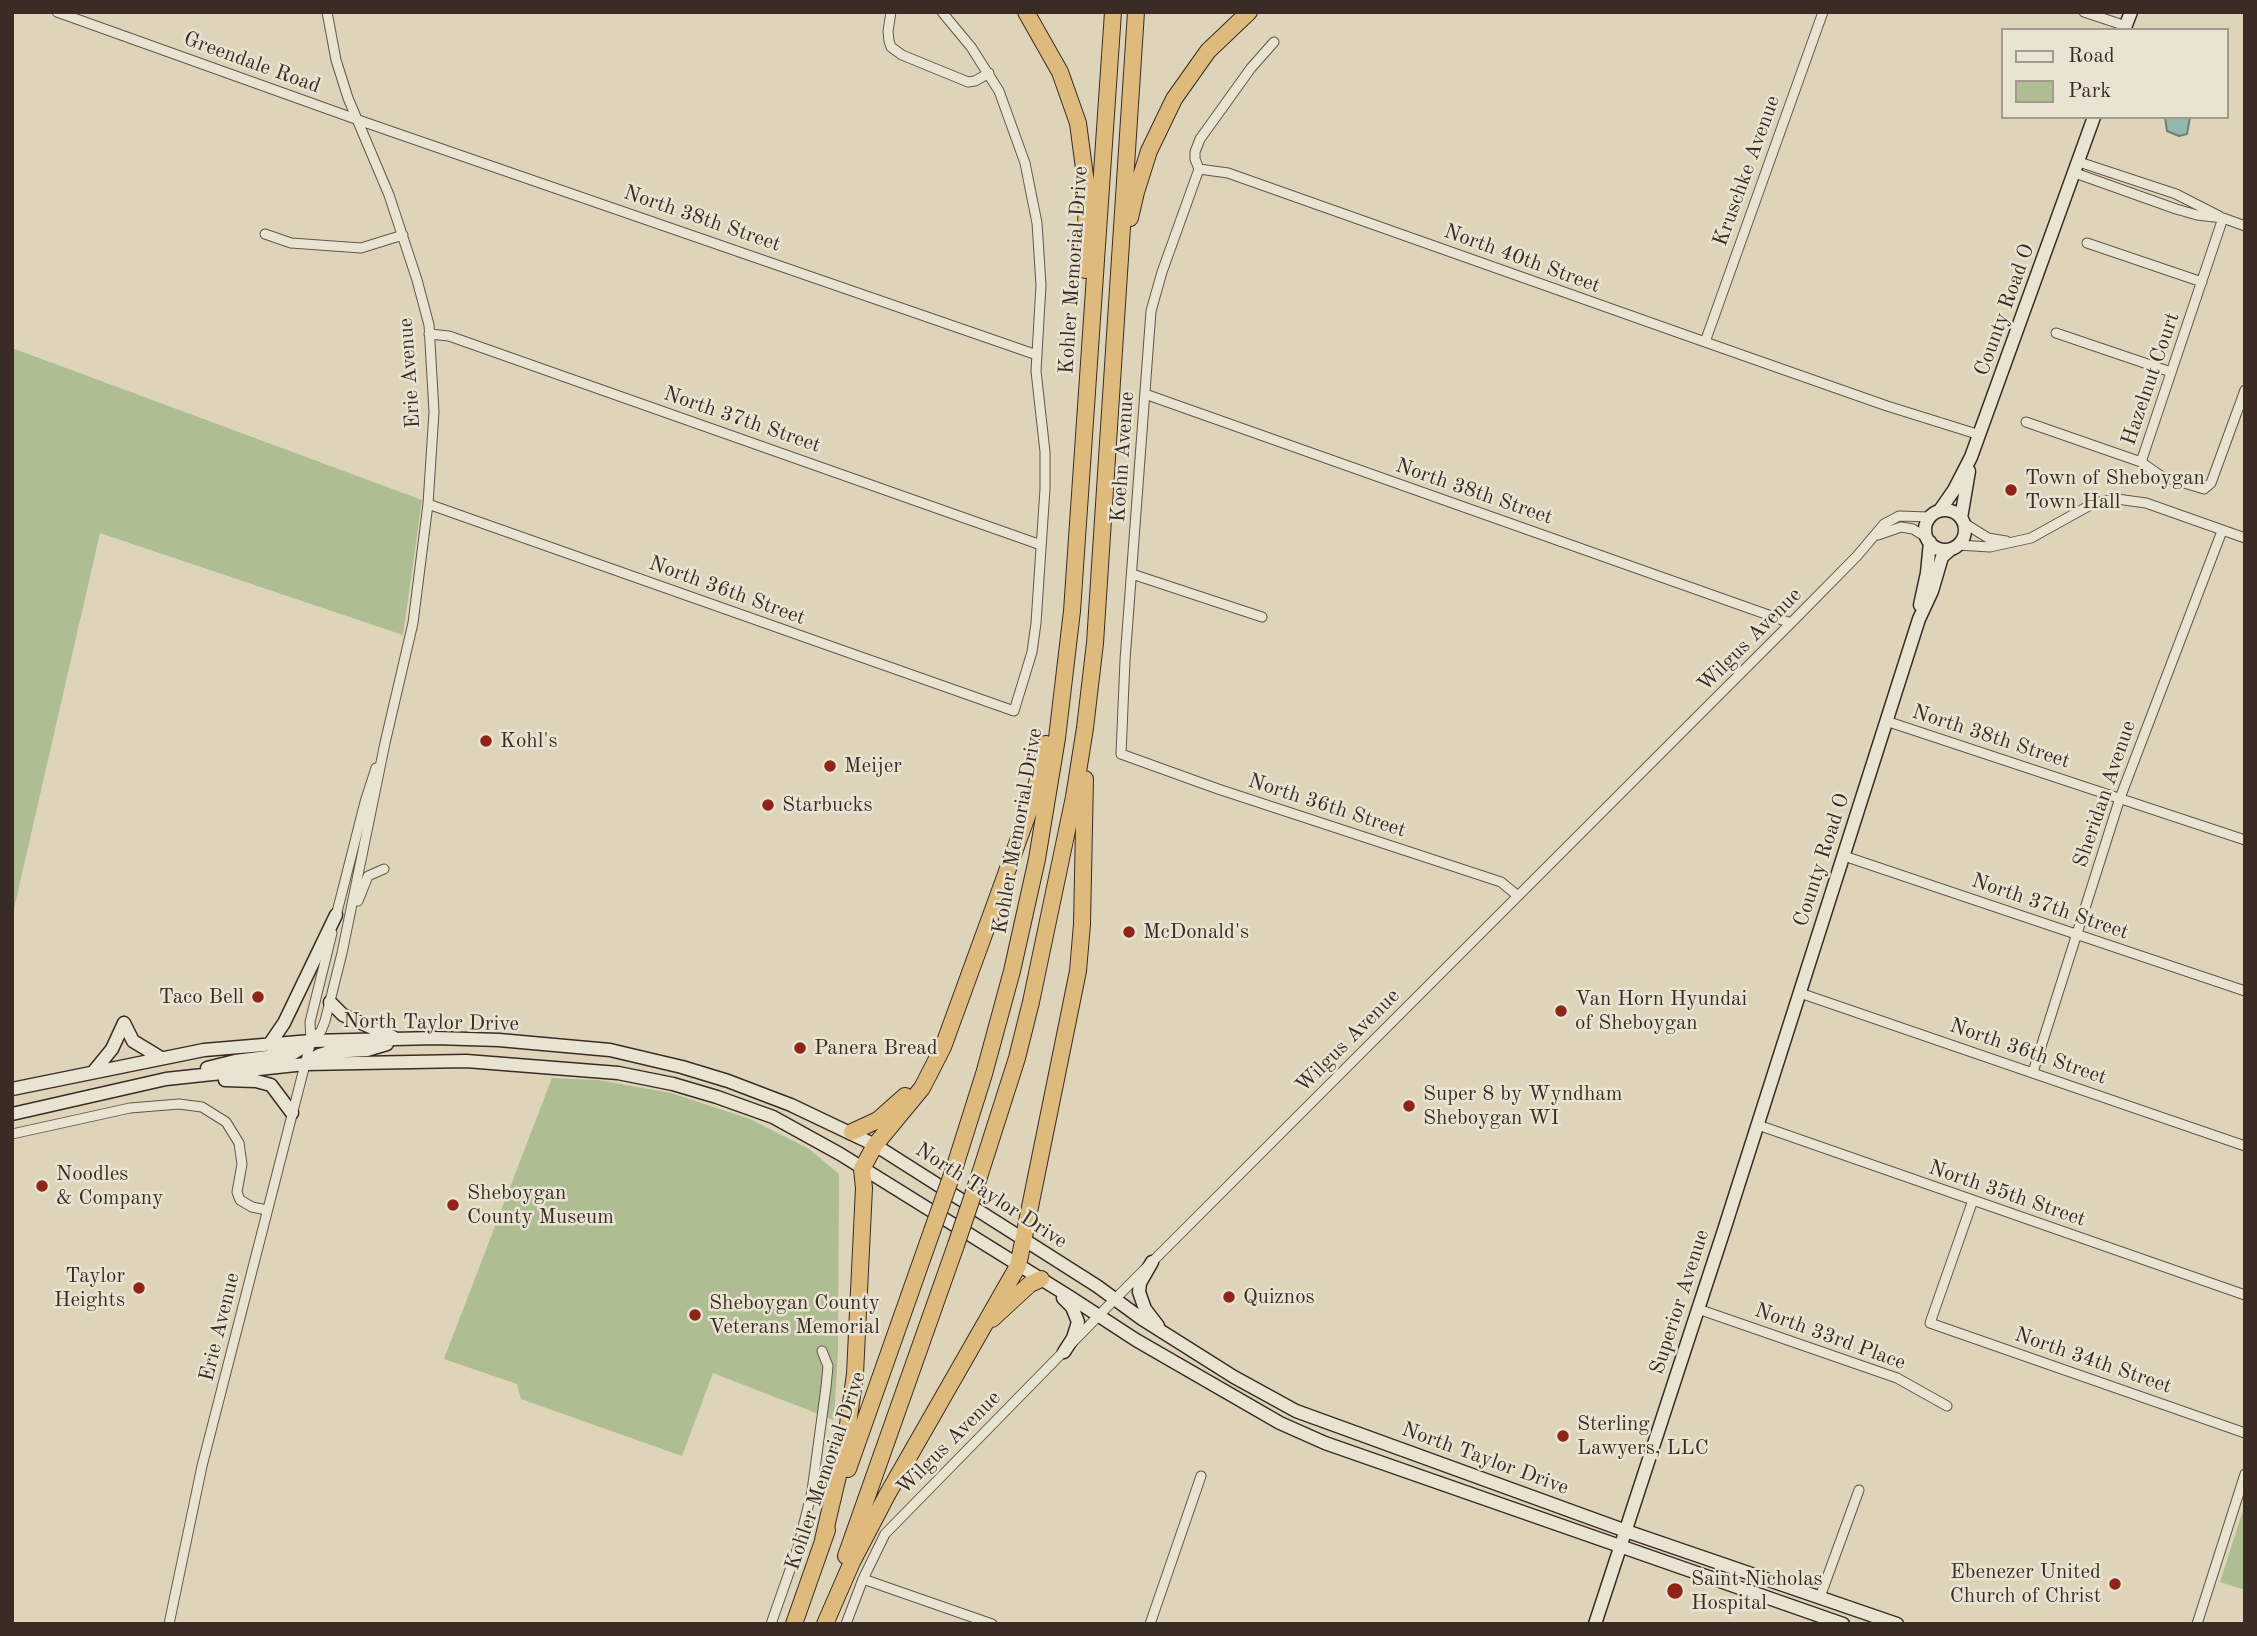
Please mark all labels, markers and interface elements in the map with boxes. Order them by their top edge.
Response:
street label: Greendale Road [180,27,324,99]
legend [2002,28,2229,119]
text: Road [2068,46,2115,67]
text: Park [2068,81,2111,102]
street label: Kruschke Avenue [1708,92,1786,250]
street label: Kohler Memorial Drive [1054,165,1094,375]
street label: North 38th Street [620,180,784,258]
street label: North 40th Street [1440,219,1604,299]
street label: County Road O [1969,240,2041,380]
street label: Hazelnut Court [2116,309,2186,449]
street label: Erie Avenue [394,317,426,429]
street label: North 37th Street [660,381,824,459]
street label: Koehn Avenue [1106,391,1140,523]
street label: North 38th Street [1392,453,1556,531]
place label: Town of Sheboygan Town Hall [2025,465,2205,515]
marker: Town of Sheboygan Town Hall [2003,482,2019,498]
street label: North 36th Street [645,551,809,631]
street label: Wilgus Avenue [1693,583,1807,697]
street label: North 38th Street [1909,700,2073,774]
street label: Sheridan Avenue [2068,717,2142,871]
street label: Kohler Memorial Drive [987,726,1049,936]
place label: Kohl's [500,728,558,754]
marker: Kohl's [478,733,494,749]
place label: Meijer [844,753,902,779]
marker: Meijer [822,758,838,774]
street label: North 36th Street [1245,769,1409,843]
street label: County Road O [1789,790,1855,930]
place label: Starbucks [782,792,873,818]
marker: Starbucks [760,797,776,813]
street label: North 37th Street [1968,868,2132,946]
place label: McDonald's [1143,919,1249,945]
marker: McDonald's [1121,924,1137,940]
place label: Taco Bell [159,984,244,1010]
street label: Wilgus Avenue [1291,984,1405,1098]
place label: Van Horn Hyundai of Sheboygan [1575,986,1747,1036]
marker: Taco Bell [250,989,266,1005]
marker: Van Horn Hyundai of Sheboygan [1553,1003,1569,1019]
street label: North Taylor Drive [343,1009,519,1037]
street label: North 36th Street [1946,1013,2110,1091]
place label: Panera Bread [814,1035,938,1061]
marker: Panera Bread [792,1040,808,1056]
place label: Super 8 by Wyndham Sheboygan WI [1423,1081,1622,1131]
marker: Super 8 by Wyndham Sheboygan WI [1401,1098,1417,1114]
street label: North Taylor Drive [910,1138,1072,1254]
street label: North 35th Street [1925,1155,2089,1233]
place label: Noodles & Company [56,1161,163,1211]
marker: Noodles & Company [34,1178,50,1194]
place label: Sheboygan County Museum [467,1180,614,1230]
marker: Sheboygan County Museum [445,1197,461,1213]
street label: Superior Avenue [1645,1226,1715,1378]
place label: Taylor Heights [54,1263,125,1313]
street label: Erie Avenue [194,1270,246,1384]
marker: Taylor Heights [131,1280,147,1296]
place label: Quiznos [1243,1284,1315,1310]
marker: Quiznos [1221,1289,1237,1305]
place label: Sheboygan County Veterans Memorial [709,1290,880,1340]
street label: North 33rd Place [1751,1298,1909,1376]
marker: Sheboygan County Veterans Memorial [687,1307,703,1323]
street label: North 34th Street [2011,1322,2175,1400]
street label: Kohler Memorial Drive [780,1368,872,1574]
street label: Wilgus Avenue [892,1386,1006,1500]
place label: Sterling Lawyers, LLC [1577,1411,1709,1461]
street label: North Taylor Drive [1398,1417,1572,1501]
marker: Sterling Lawyers, LLC [1555,1428,1571,1444]
place label: Ebenezer United Church of Christ [1950,1559,2101,1609]
place label: Saint Nicholas Hospital [1691,1566,1823,1616]
marker: Ebenezer United Church of Christ [2107,1576,2123,1592]
marker: Saint Nicholas Hospital [1665,1581,1685,1601]

